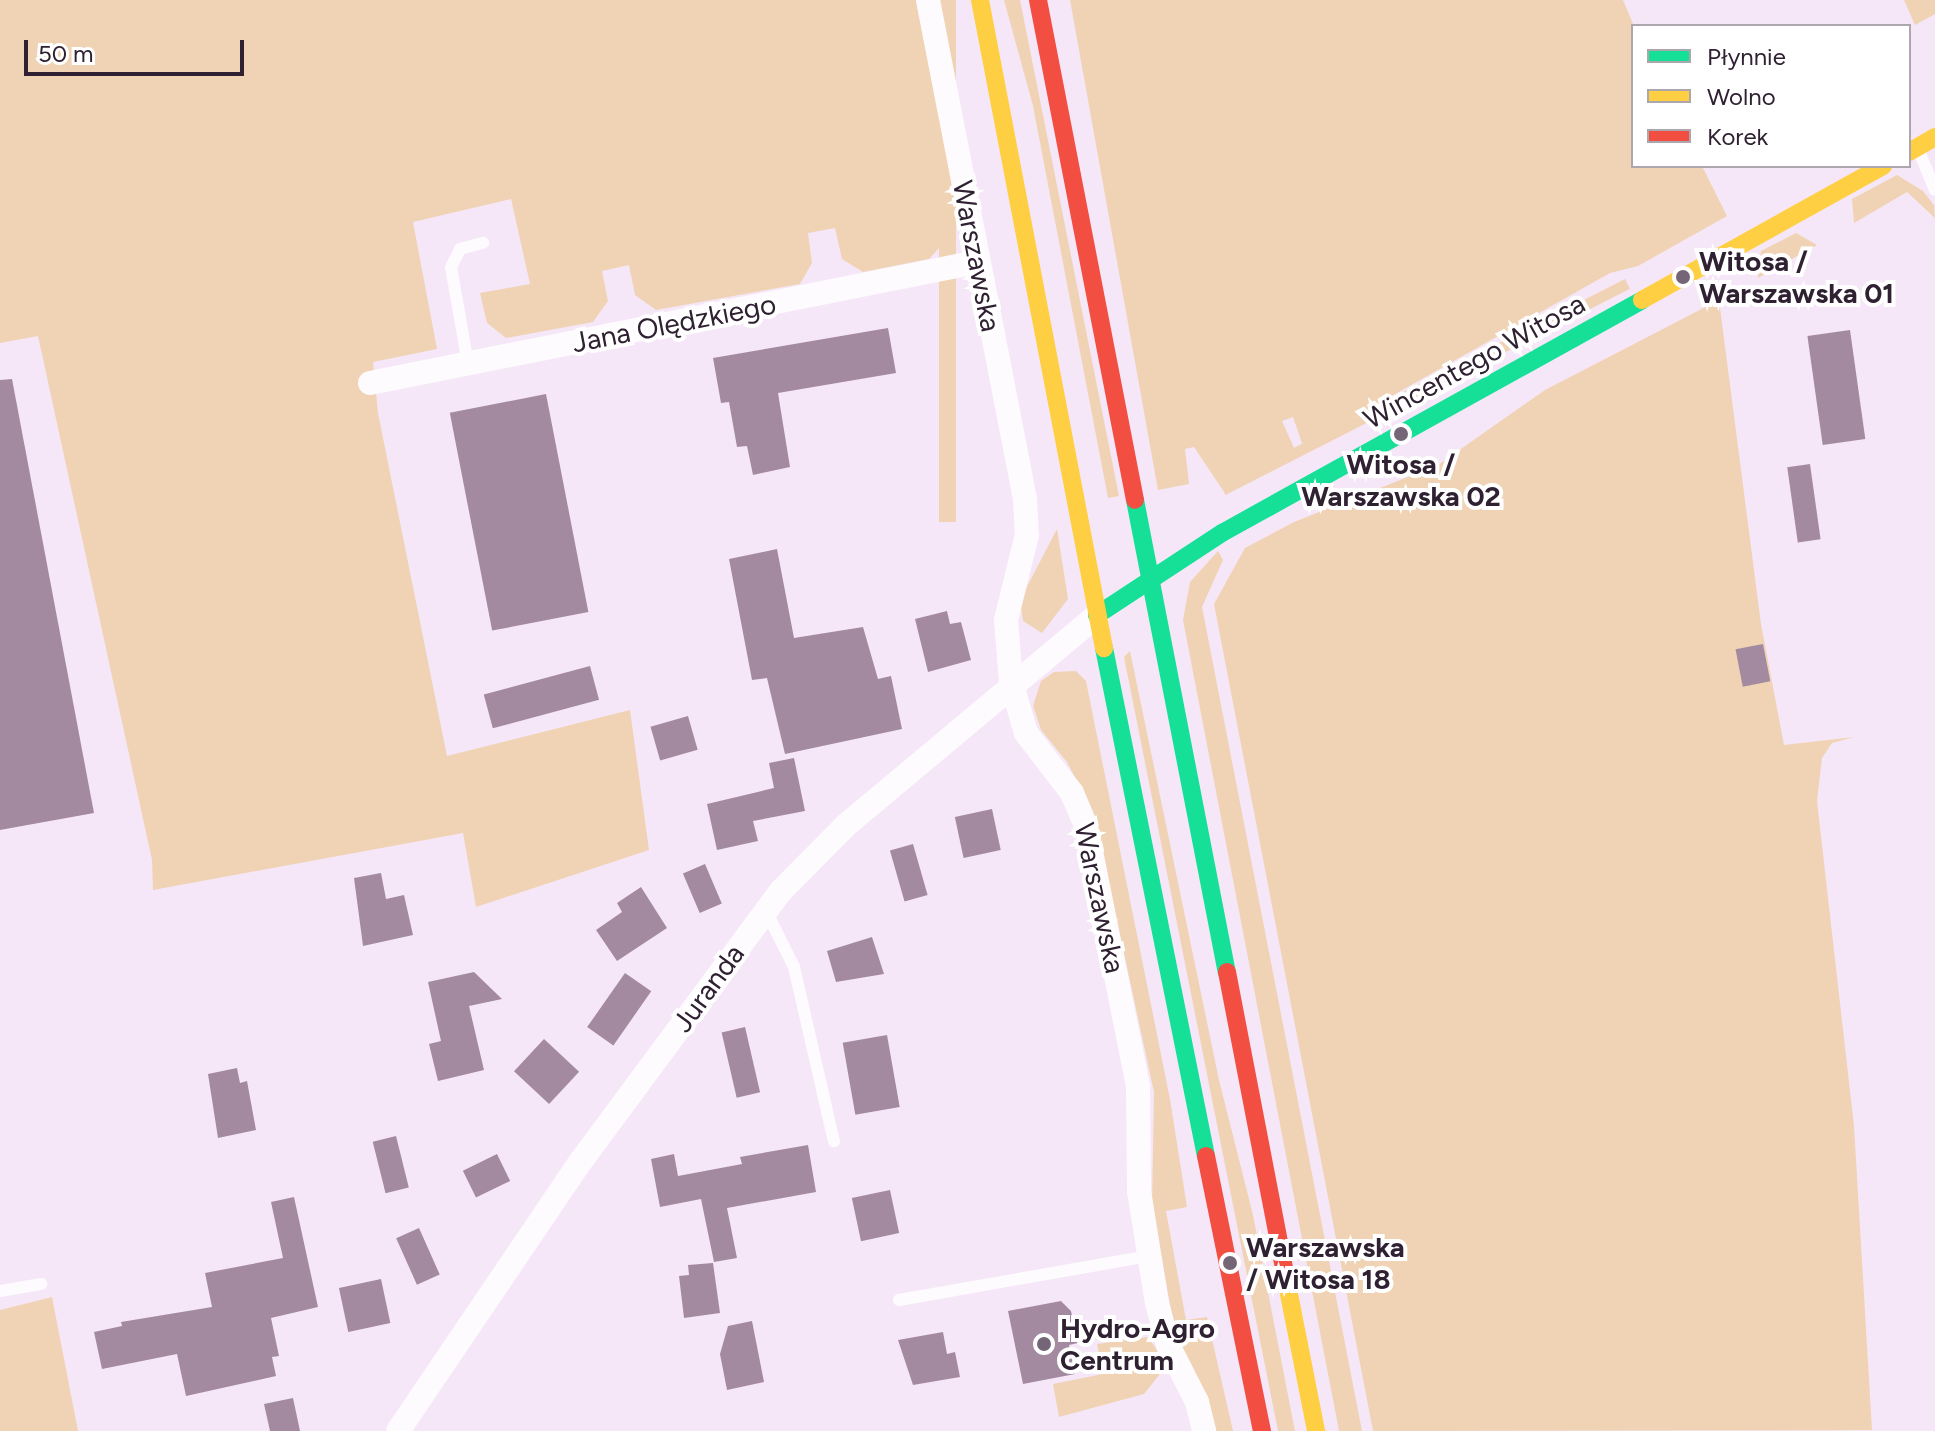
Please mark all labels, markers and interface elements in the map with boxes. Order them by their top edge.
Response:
scale bar [28,24,248,74]
legend [1631,24,1911,168]
text: 50 m [38,39,94,68]
text: Płynnie [1707,42,1786,71]
text: Wolno [1707,82,1776,111]
text: Korek [1707,122,1768,151]
street label: Warszawska [946,178,1008,334]
place label: Witosa / Warszawska 01 [1699,244,1894,310]
marker: Witosa / Warszawska 01 [1674,268,1692,286]
street label: Wincentego Witosa [1357,286,1591,436]
street label: Jana Olędzkiego [569,287,779,359]
marker: Witosa / Warszawska 02 [1392,425,1410,443]
place label: Witosa / Warszawska 02 [1301,447,1501,513]
street label: Warszawska [1068,820,1132,976]
street label: Juranda [665,938,751,1038]
place label: Warszawska / Witosa 18 [1246,1230,1405,1296]
marker: Warszawska / Witosa 18 [1221,1254,1239,1272]
place label: Hydro-Agro Centrum [1060,1311,1215,1377]
marker: Hydro-Agro Centrum [1035,1335,1053,1353]

